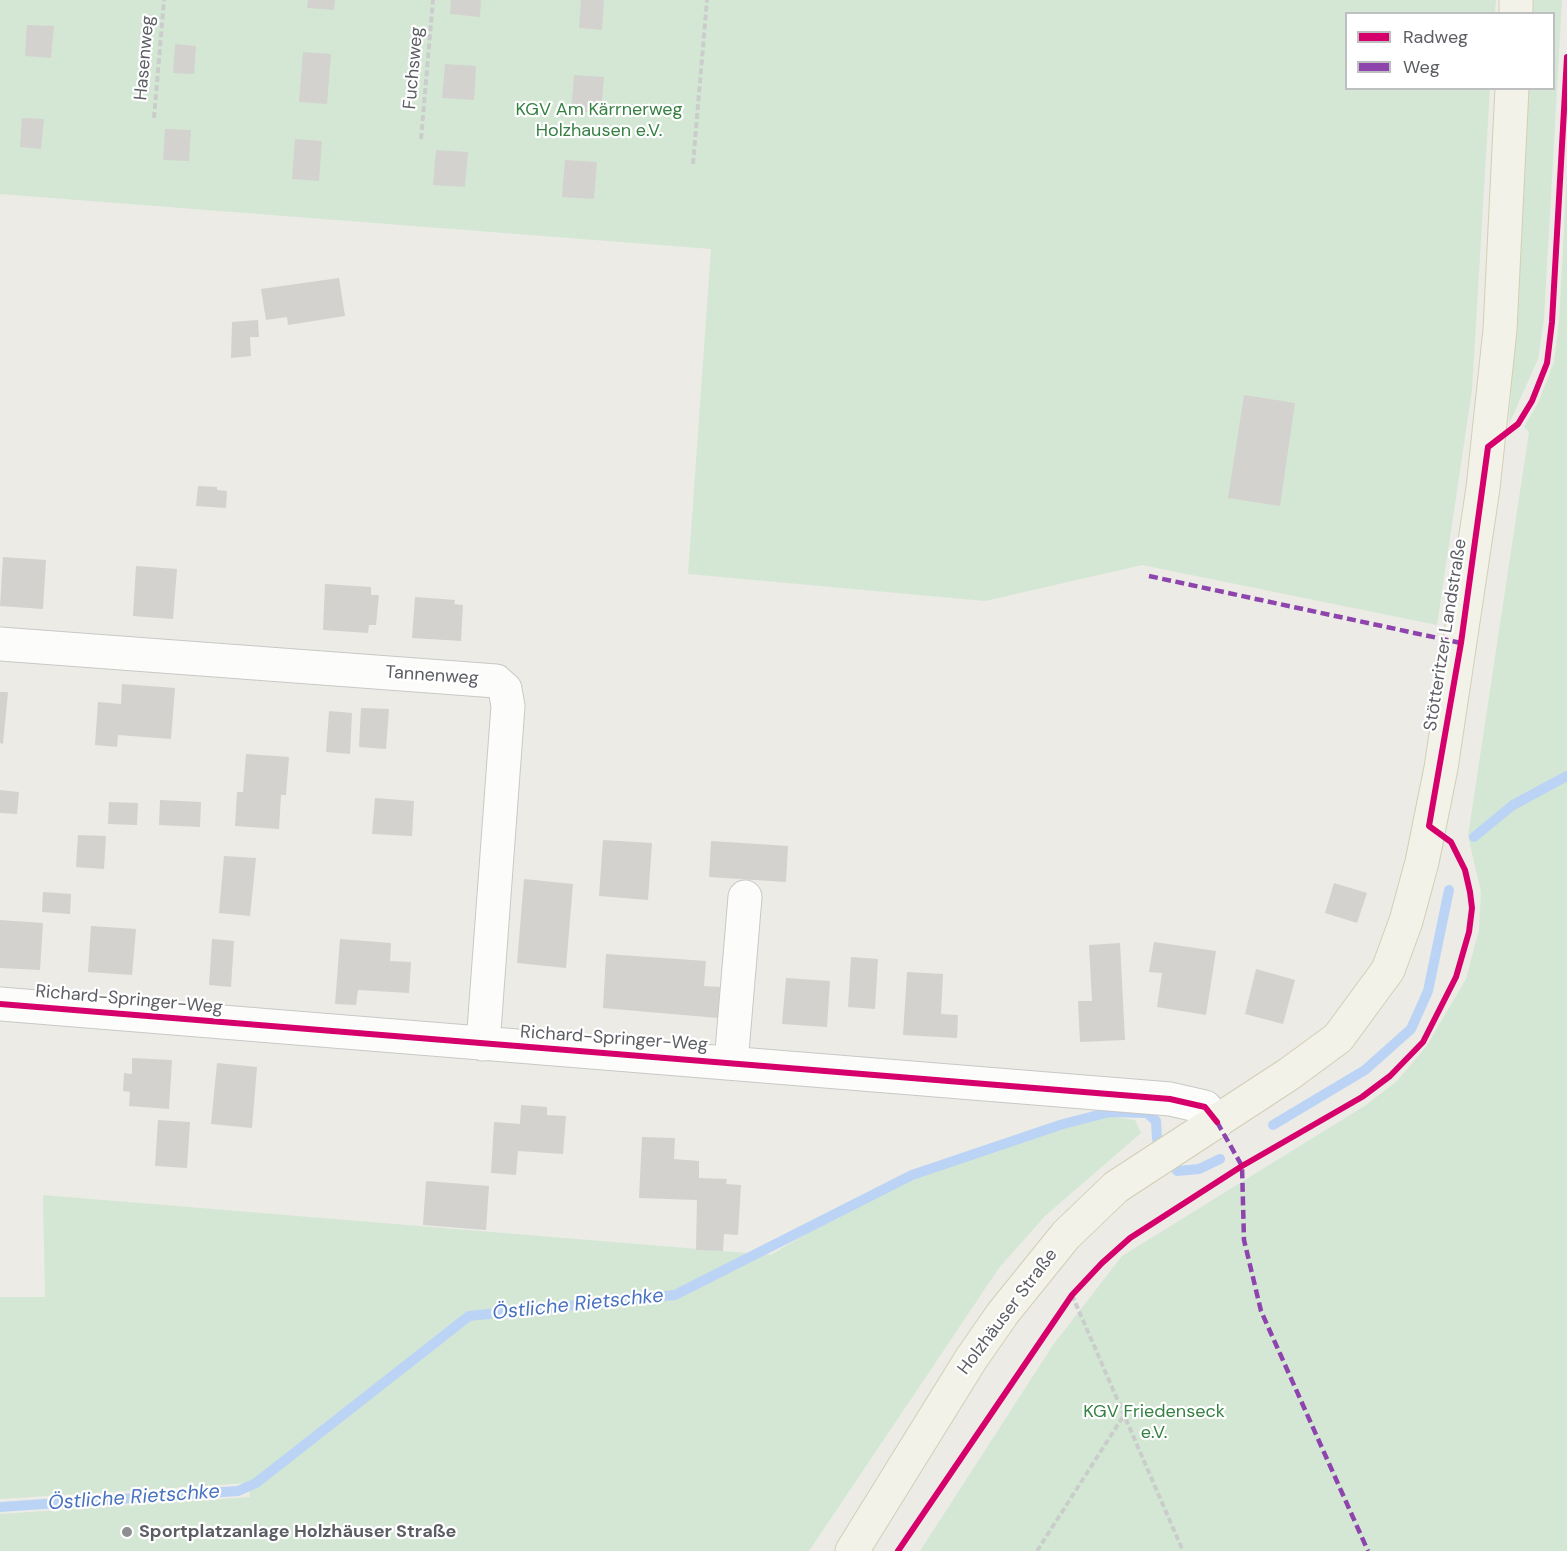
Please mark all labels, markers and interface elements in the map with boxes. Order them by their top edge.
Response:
legend [1345,12,1555,90]
street label: Hasenweg [131,15,159,101]
text: Radweg [1403,25,1468,49]
street label: Fuchsweg [400,26,428,110]
text: Weg [1403,55,1440,79]
park label: KGV Am Kärrnerweg Holzhausen e.V. [515,99,683,142]
street label: Stötteritzer Landstraße [1420,537,1472,733]
street label: Tannenweg [385,662,479,690]
street label: Richard-Springer-Weg [34,981,224,1019]
street label: Richard-Springer-Weg [519,1022,709,1056]
street label: Holzhäuser Straße [954,1245,1062,1379]
water label: Östliche Rietschke [491,1284,665,1326]
park label: KGV Friedenseck e.V. [1083,1401,1225,1444]
water label: Östliche Rietschke [47,1480,221,1516]
place label: Sportplatzanlage Holzhäuser Straße [139,1521,456,1543]
marker: Sportplatzanlage Holzhäuser Straße [120,1525,134,1539]

